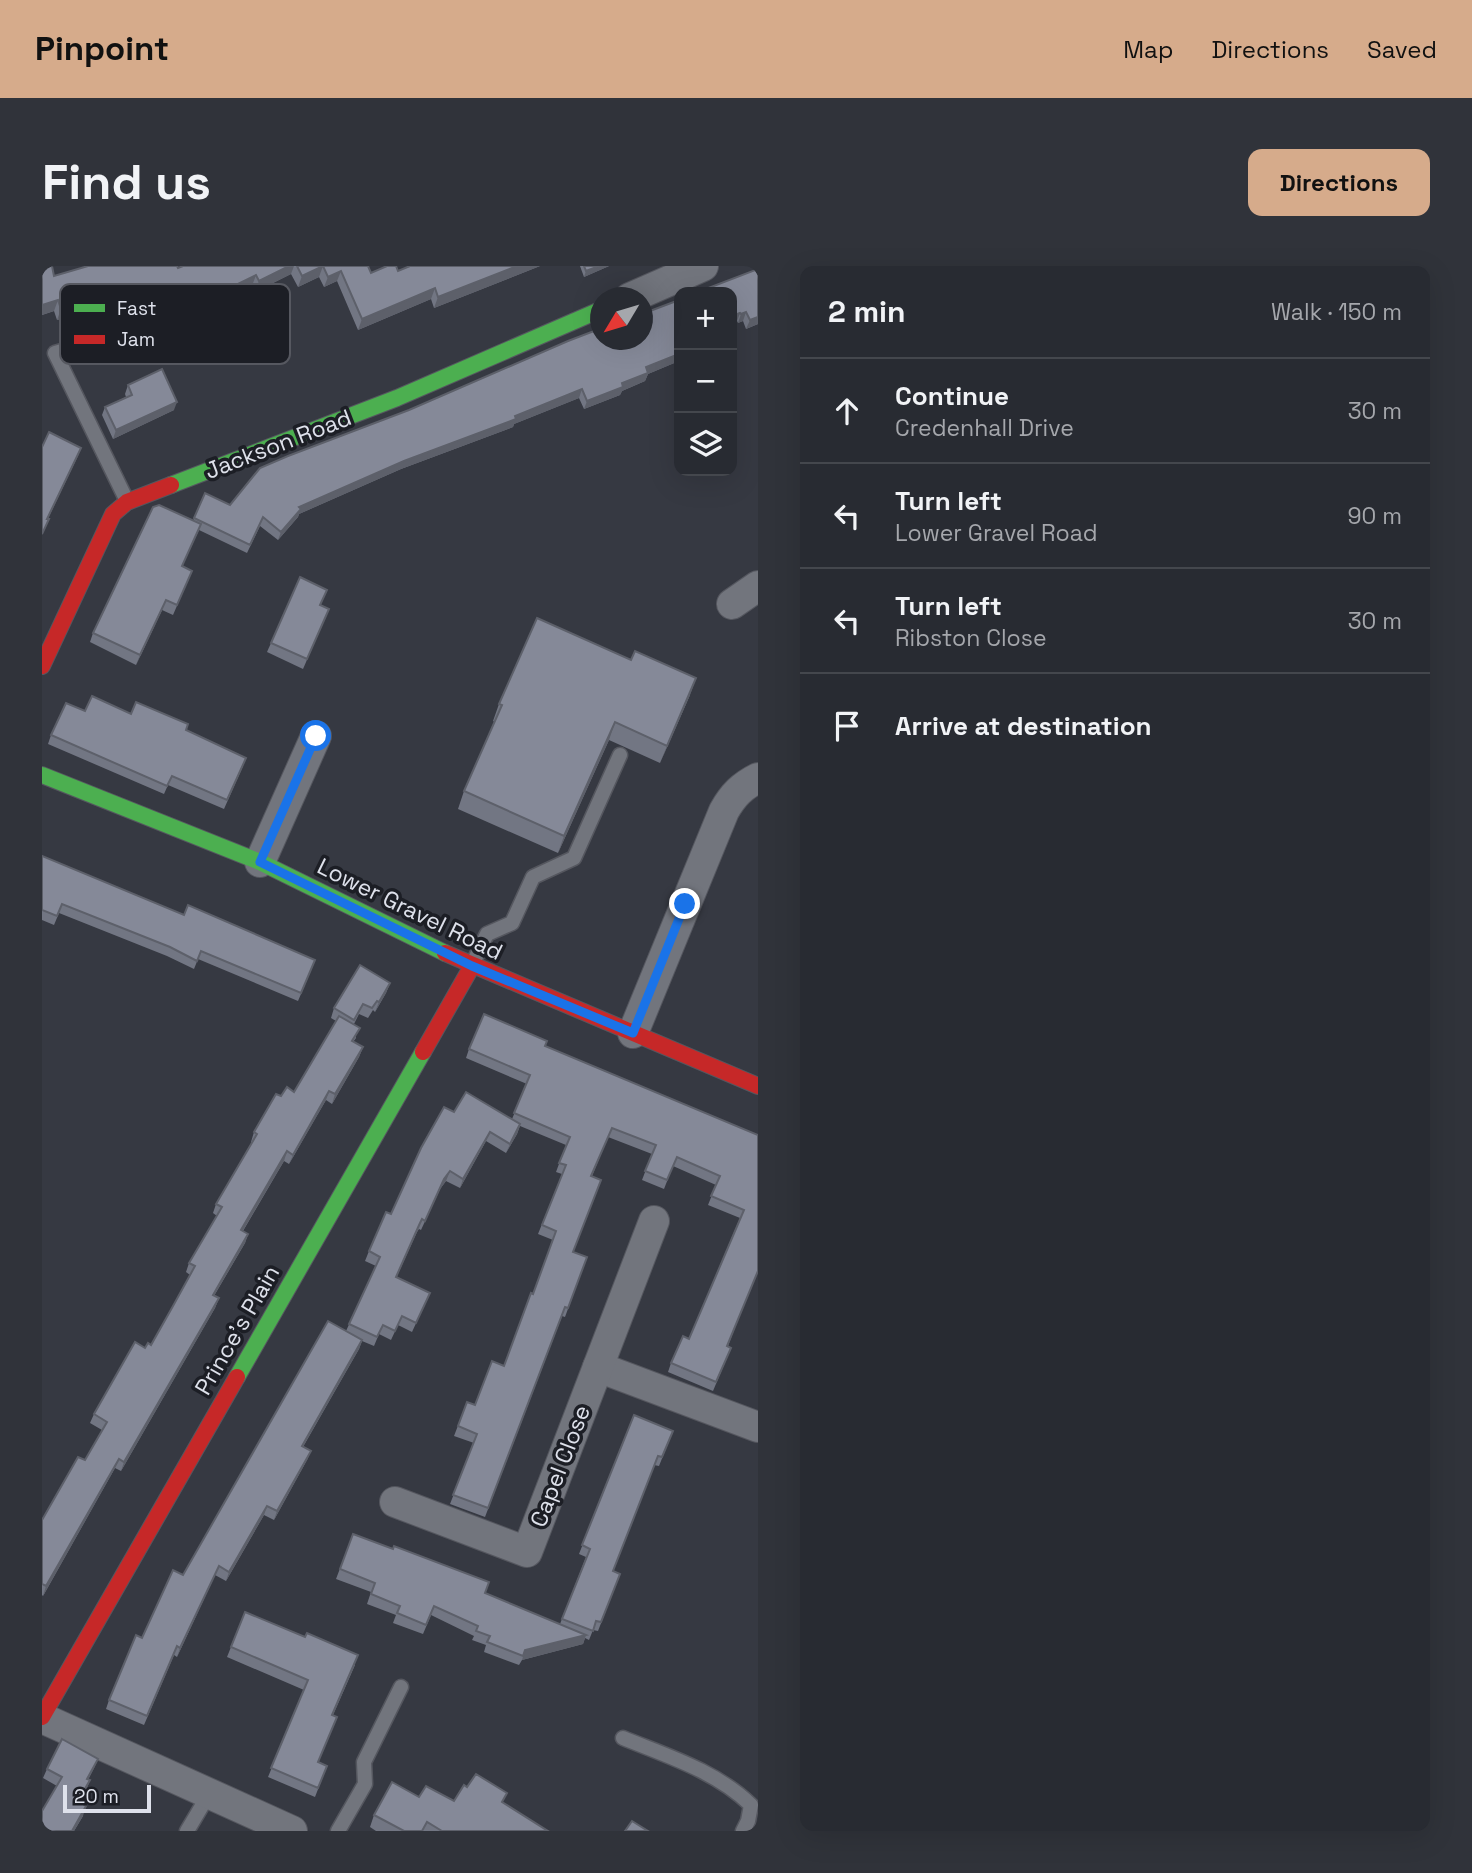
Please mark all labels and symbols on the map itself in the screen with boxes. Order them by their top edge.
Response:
legend [60,284,290,364]
north arrow [590,287,653,350]
text: Fast [117,296,157,321]
text: Jam [117,327,155,352]
street label: Jackson Road [200,402,356,486]
route start [300,720,331,751]
street label: Lower Gravel Road [312,851,508,967]
route end [669,888,700,919]
street label: Prince's Plain [188,1260,286,1400]
street label: Capel Close [523,1401,597,1531]
scale bar [63,1782,150,1814]

